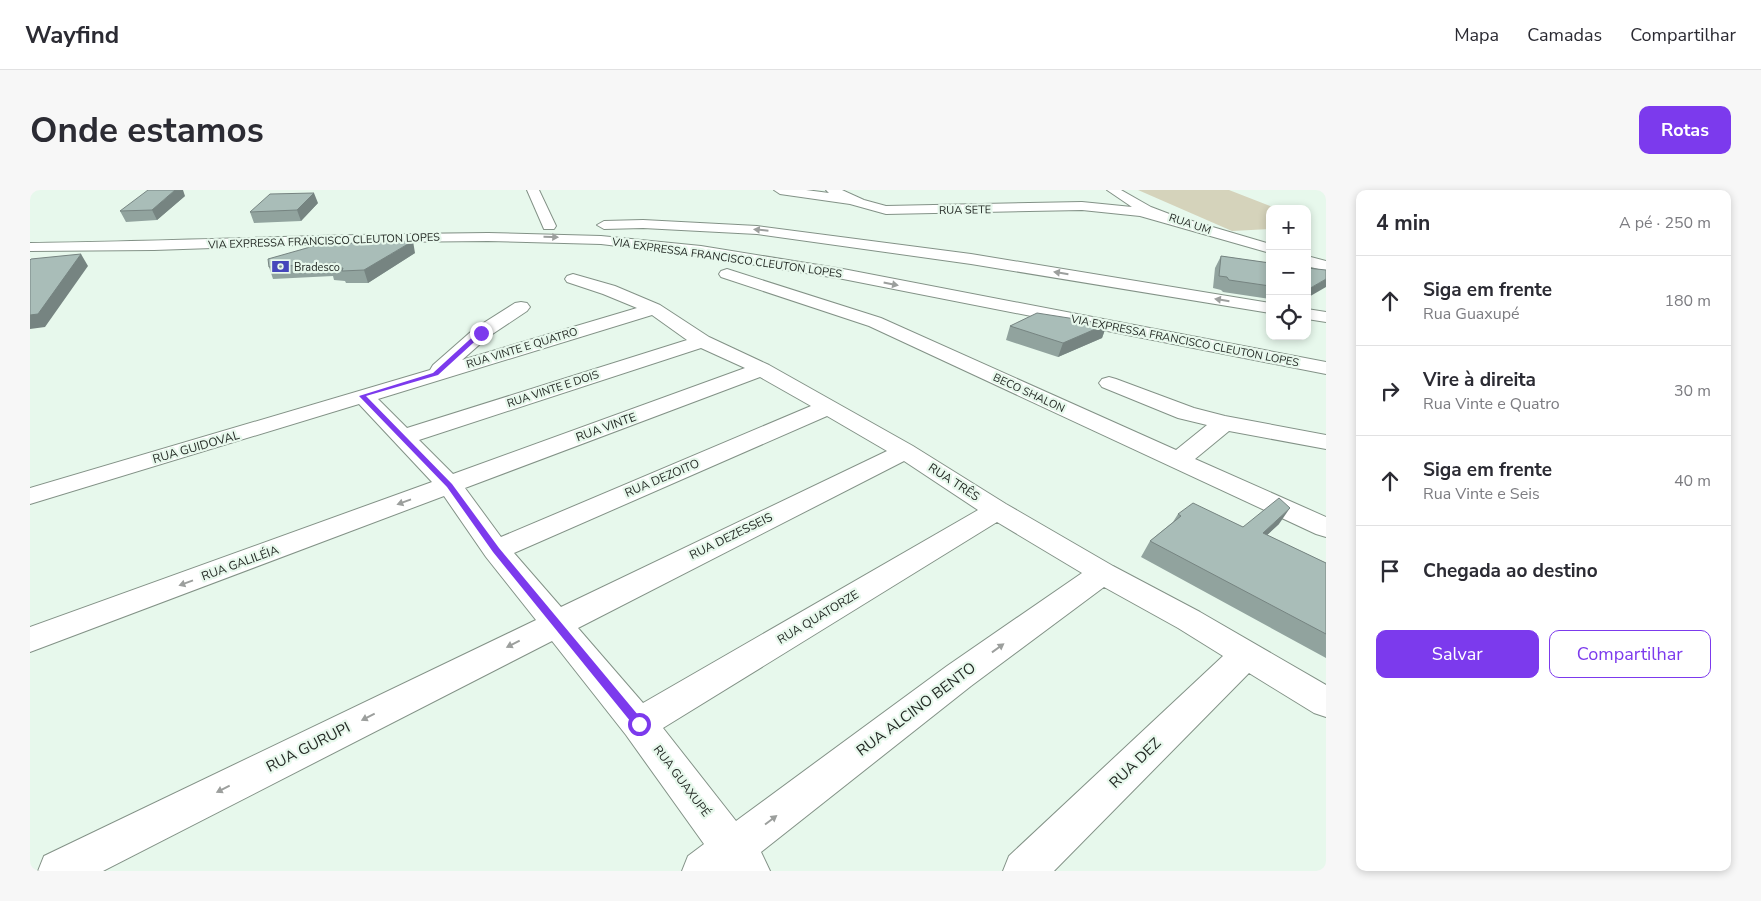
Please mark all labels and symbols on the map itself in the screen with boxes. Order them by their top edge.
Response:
street label: RUA SETE [939,202,991,218]
street label: RUA UM [1167,210,1213,238]
one-way arrow [752,226,768,234]
street label: VIA EXPRESSA FRANCISCO CLEUTON LOPES [207,229,440,253]
one-way arrow [543,234,559,242]
street label: VIA EXPRESSA FRANCISCO CLEUTON LOPES [610,234,843,282]
bank icon: Bradesco [270,257,290,277]
place label: Bradesco [294,260,340,275]
one-way arrow [1053,269,1069,277]
one-way arrow [883,280,899,288]
one-way arrow [1213,295,1229,303]
street label: VIA EXPRESSA FRANCISCO CLEUTON LOPES [1069,311,1300,371]
route end [470,322,493,345]
street label: RUA VINTE E QUATRO [464,324,580,372]
street label: RUA VINTE E DOIS [505,367,601,411]
street label: BECO SHALON [991,370,1067,416]
street label: RUA VINTE [574,409,638,445]
street label: RUA GUIDOVAL [151,427,242,467]
street label: RUA DEZOITO [622,455,702,501]
street label: RUA TRÊS [925,459,983,505]
one-way arrow [396,498,411,506]
street label: RUA DEZESSEIS [687,509,775,563]
street label: RUA GALILÉIA [199,542,281,584]
one-way arrow [178,579,193,587]
street label: RUA QUATORZE [774,586,862,648]
one-way arrow [506,640,520,648]
one-way arrow [992,643,1005,653]
street label: RUA ALCINO BENTO [852,658,980,760]
one-way arrow [361,713,375,721]
route start [628,713,651,736]
street label: RUA GURUPI [263,717,353,777]
street label: RUA DEZ [1105,733,1165,793]
street label: RUA GUAXUPÉ [650,742,714,820]
one-way arrow [215,785,230,793]
one-way arrow [764,815,778,825]

